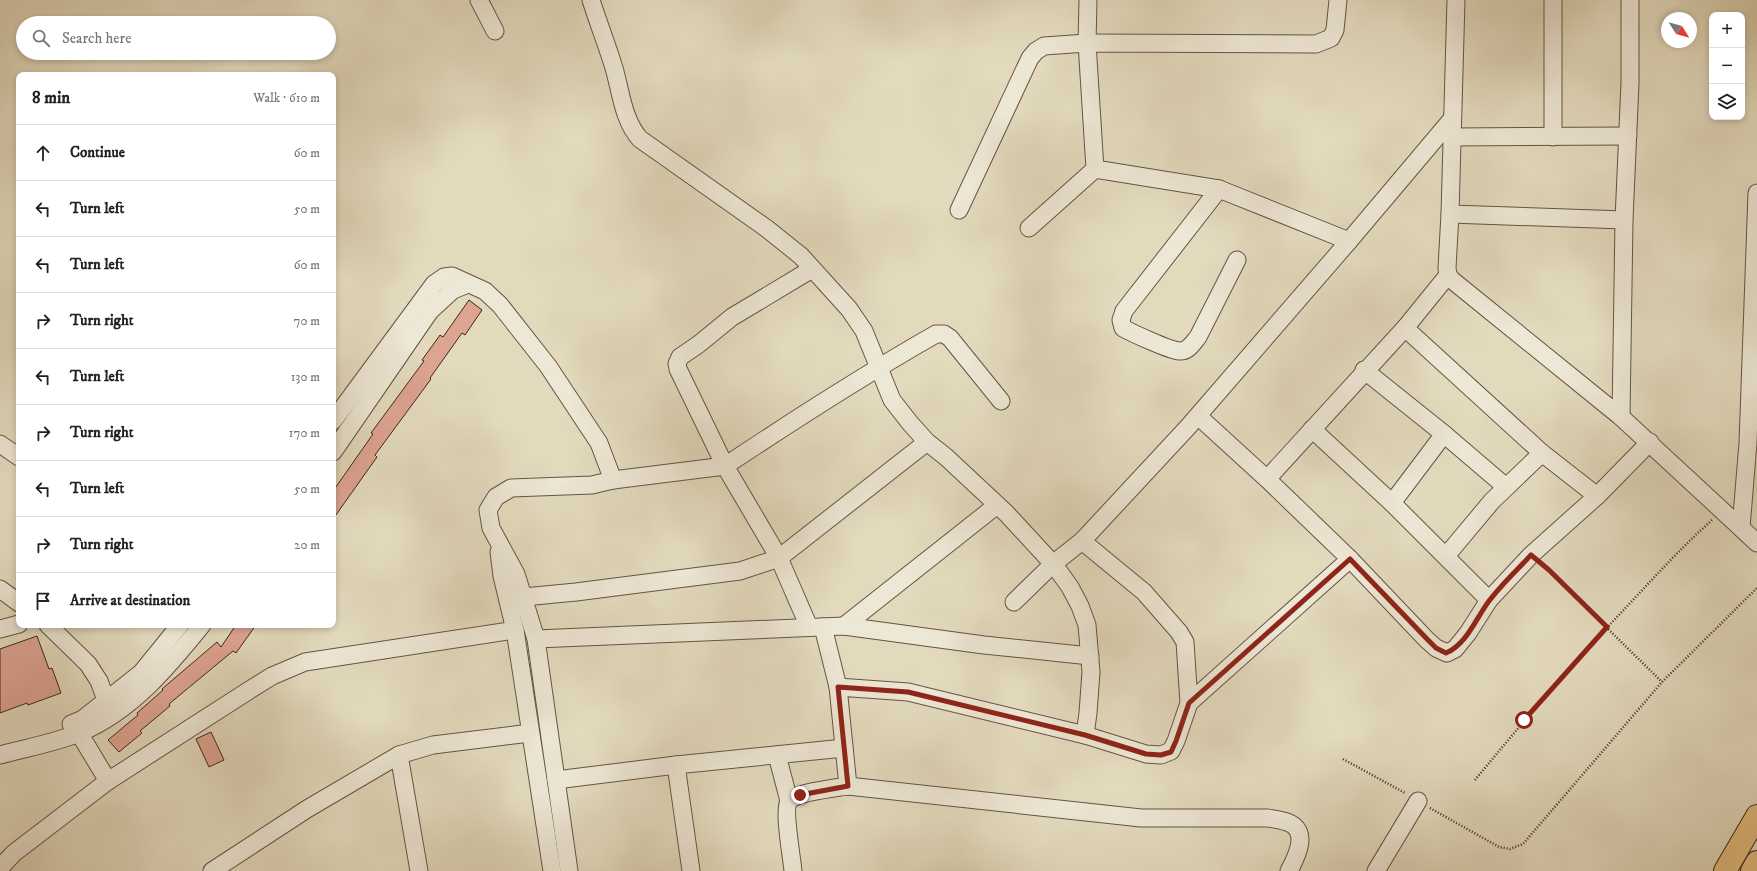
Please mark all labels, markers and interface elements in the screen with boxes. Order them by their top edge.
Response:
north arrow [1661,12,1697,48]
map controls [1709,12,1745,120]
button: + [1709,12,1745,48]
search box [16,16,336,60]
icon: search [30,27,52,49]
text: Search here [62,29,131,48]
button: − [1709,48,1745,84]
button: layers [1709,84,1745,120]
text: 8 min [32,87,70,109]
text: Walk · 610 m [253,90,320,106]
icon: ahead [32,142,54,164]
text: Continue [70,143,125,162]
text: 60 m [294,145,320,161]
icon: left [32,198,54,220]
text: Turn left [70,199,124,218]
text: 50 m [294,201,320,217]
icon: left [32,254,54,276]
text: Turn left [70,255,124,274]
text: 60 m [294,257,320,273]
icon: right [32,310,54,332]
text: Turn right [70,311,133,330]
text: 70 m [294,313,320,329]
icon: left [32,366,54,388]
text: Turn left [70,367,124,386]
text: 130 m [291,369,320,385]
icon: right [32,422,54,444]
text: Turn right [70,423,133,442]
text: 170 m [289,425,320,441]
icon: left [32,478,54,500]
text: Turn left [70,479,124,498]
text: 50 m [294,481,320,497]
icon: right [32,534,54,556]
text: Turn right [70,535,133,554]
text: 20 m [294,537,320,553]
icon: arrive [32,590,54,612]
text: Arrive at destination [70,591,190,610]
route start [1515,711,1533,729]
route end [791,786,809,804]

